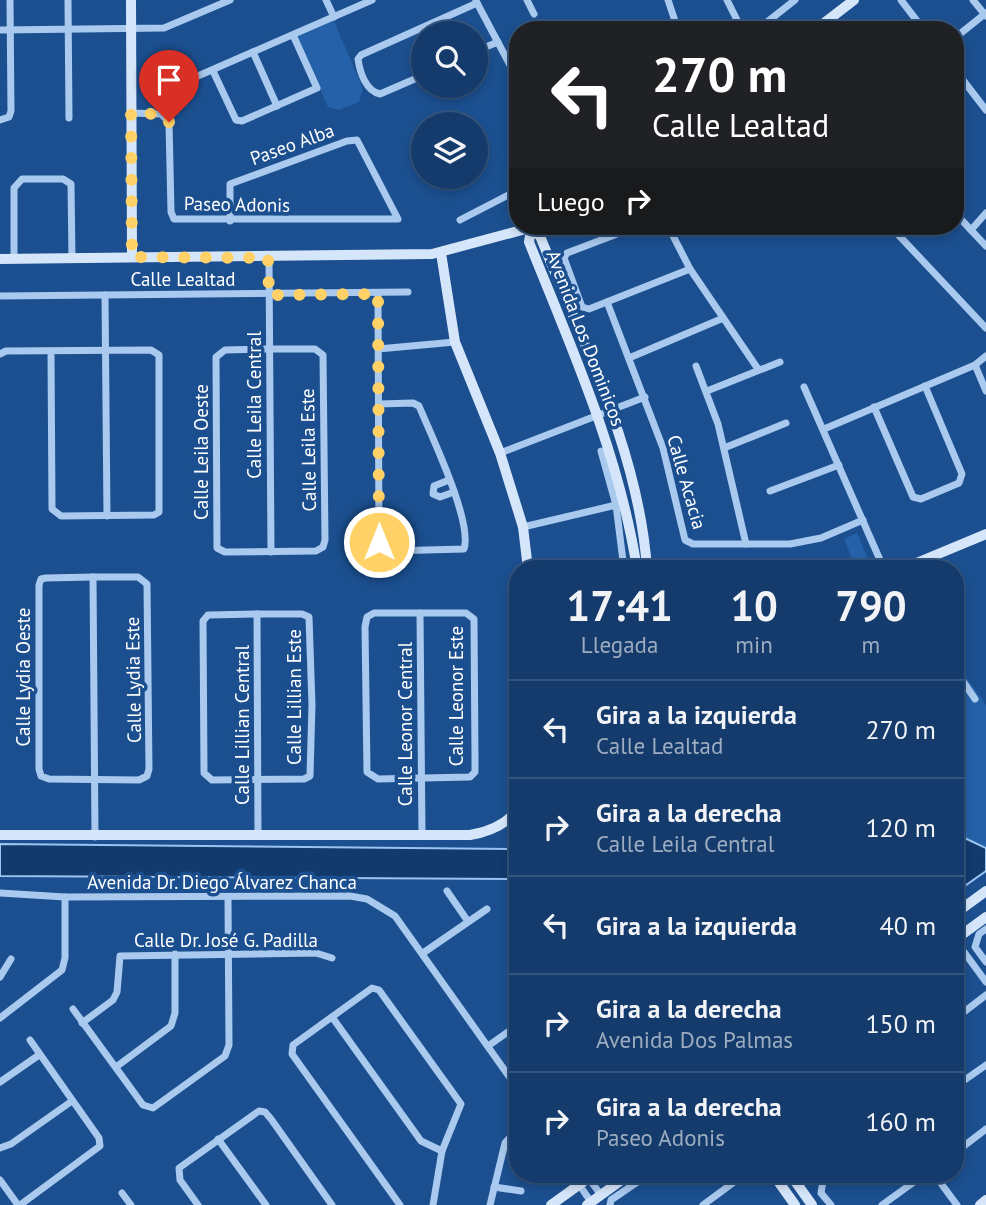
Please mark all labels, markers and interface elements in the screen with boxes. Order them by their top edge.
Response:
map controls [411,21,488,189]
button: search [411,21,488,98]
text: 270 m [652,42,787,106]
icon: left [537,49,628,140]
pin [139,50,199,122]
icon: arrive [150,61,188,99]
text: Calle Lealtad [652,104,829,146]
button: layers [411,112,488,189]
street label: Paseo Alba [247,118,337,170]
icon: right [619,182,657,220]
text: Luego [537,185,605,218]
street label: Paseo Adonis [184,191,290,217]
street label: Avenida Los Dominicos [541,247,631,429]
street label: Calle Lealtad [130,267,236,291]
street label: Calle Leila Central [242,331,266,479]
street label: Calle Leila Oeste [189,384,213,520]
street label: Calle Leila Este [295,388,321,512]
street label: Calle Acacia [662,432,712,532]
position arrow [342,505,416,579]
text: 17:41 [566,578,673,633]
text: 10 [730,578,778,633]
text: 790 [835,578,907,633]
street label: Calle Lydia Oeste [11,608,35,746]
street label: Calle Lydia Este [120,617,146,743]
street label: Calle Leonor Este [444,626,468,766]
street label: Calle Lillian Este [282,629,306,765]
text: Llegada [581,630,658,659]
text: min [735,630,773,659]
text: m [862,630,880,659]
street label: Calle Leonor Central [393,641,417,806]
street label: Calle Lillian Central [230,645,254,805]
text: Gira a la izquierda [596,698,797,731]
icon: left [537,710,575,748]
text: 270 m [865,713,936,746]
text: Calle Lealtad [596,731,723,760]
text: Gira a la derecha [596,796,782,829]
icon: right [537,808,575,846]
text: 120 m [865,811,936,844]
text: Calle Leila Central [596,829,774,858]
street label: Avenida Dr. Diego Álvarez Chanca [87,870,357,894]
icon: left [537,906,575,944]
text: Gira a la izquierda [596,909,797,942]
text: 40 m [880,909,936,942]
street label: Calle Dr. José G. Padilla [134,928,318,952]
text: Gira a la derecha [596,992,782,1025]
icon: right [537,1004,575,1042]
text: 150 m [865,1007,936,1040]
text: Avenida Dos Palmas [596,1025,793,1054]
text: Gira a la derecha [596,1090,782,1123]
icon: right [537,1102,575,1140]
text: 160 m [865,1105,936,1138]
text: Paseo Adonis [596,1123,725,1152]

